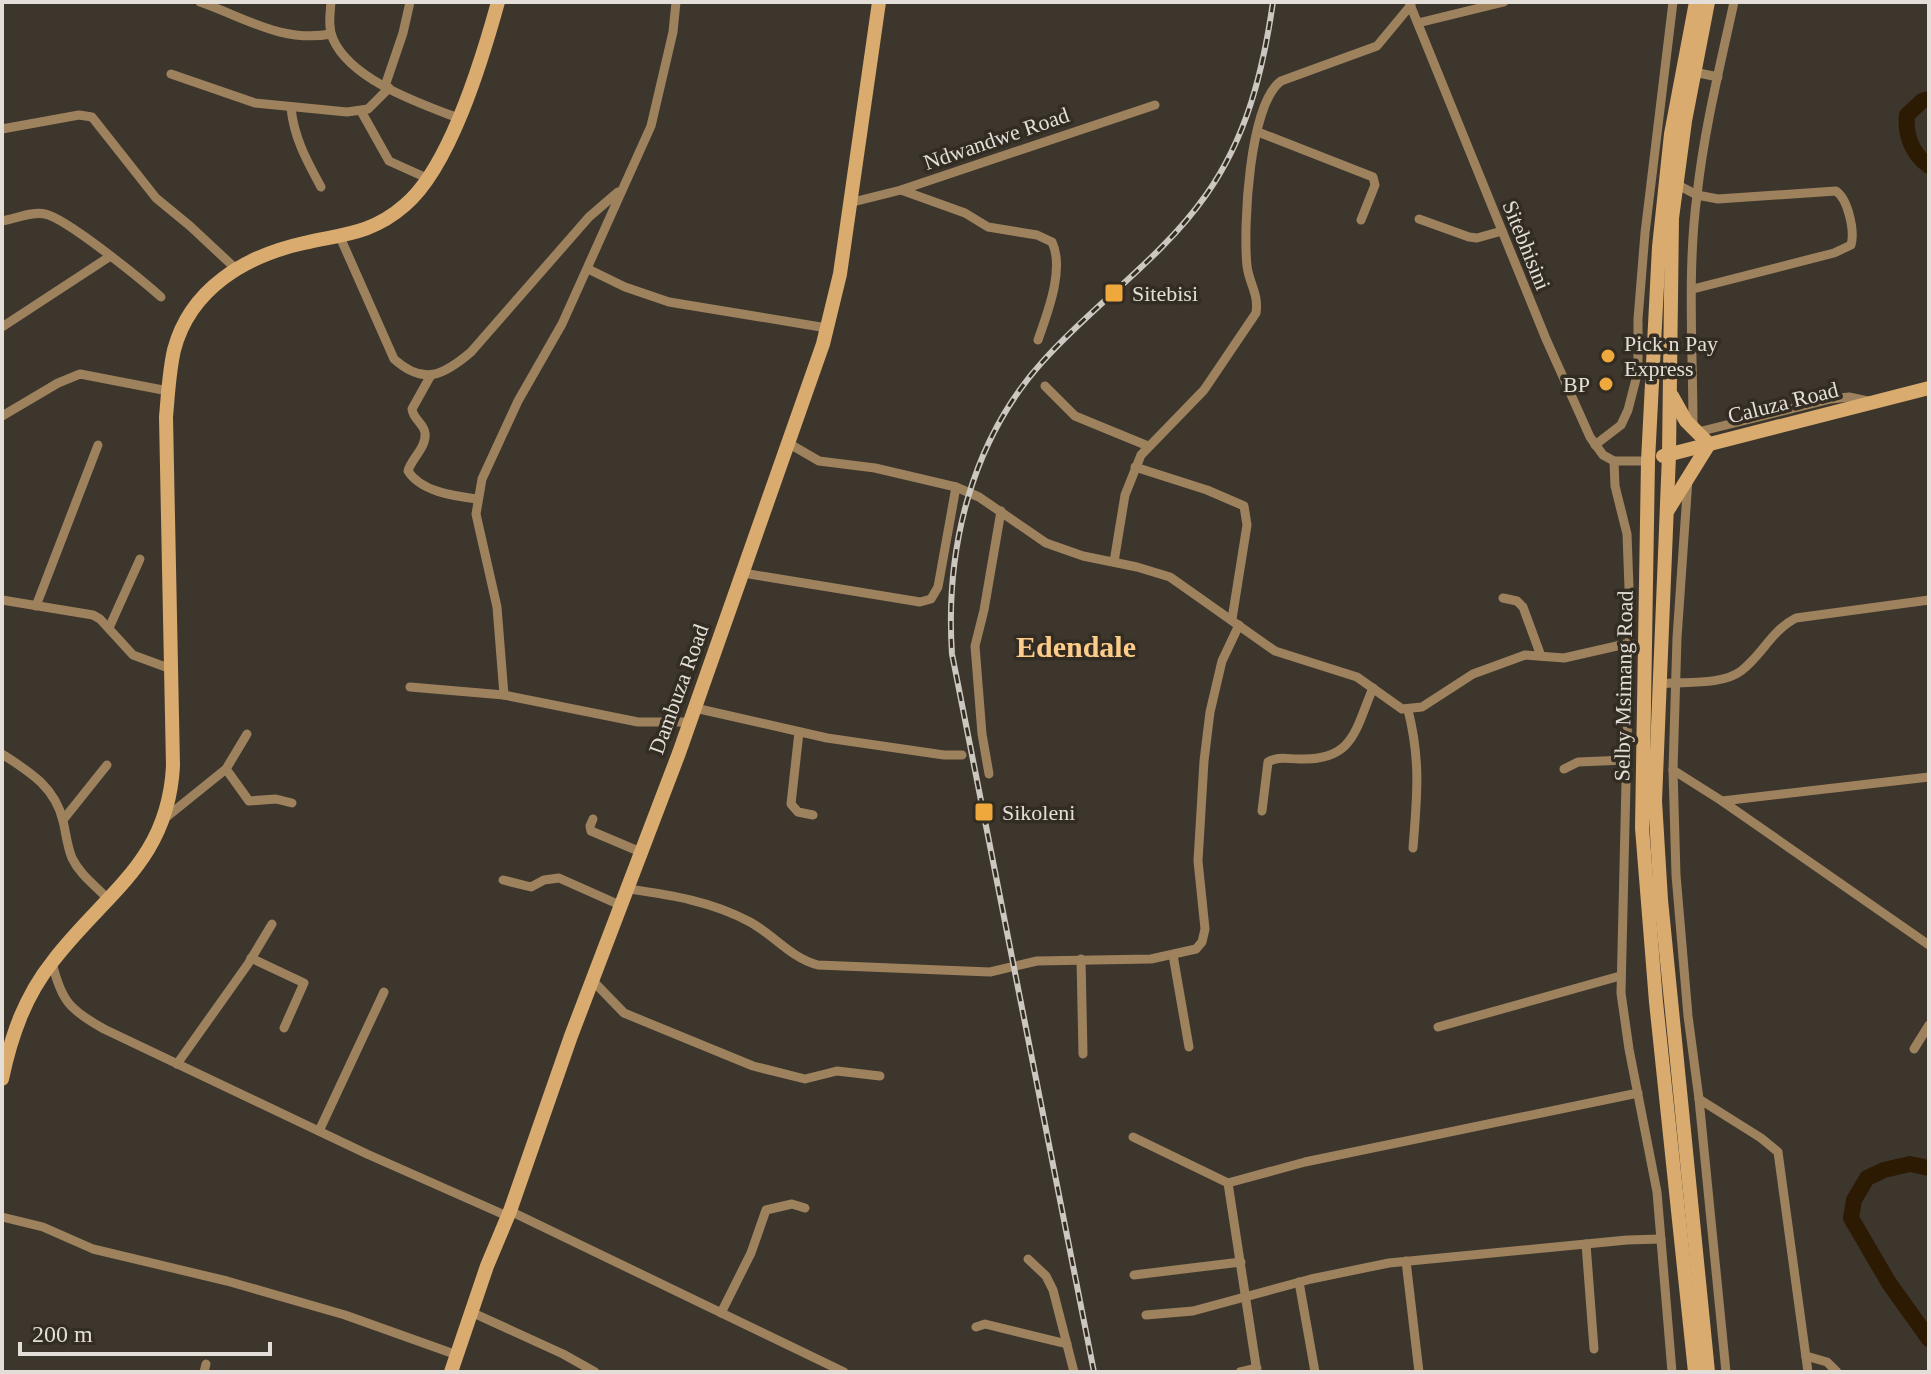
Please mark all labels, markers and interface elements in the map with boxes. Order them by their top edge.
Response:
street label: Ndwandwe Road [920,102,1072,175]
street label: Sitebhisini [1497,197,1556,294]
place label: Sitebisi [1132,281,1198,306]
marker: Sitebisi [1103,282,1125,304]
place label: Pick n Pay Express [1624,331,1718,381]
marker: Pick n Pay Express [1599,347,1617,365]
place label: BP [1563,372,1590,397]
marker: BP [1597,375,1615,393]
street label: Caluza Road [1725,377,1841,428]
street label: Selby Msimang Road [1609,590,1638,782]
street label: Dambuza Road [643,621,714,757]
district label: Edendale [1016,630,1136,663]
place label: Sikoleni [1002,800,1075,825]
marker: Sikoleni [973,801,995,823]
scale bar [20,1306,270,1356]
text: 200 m [32,1321,93,1347]

